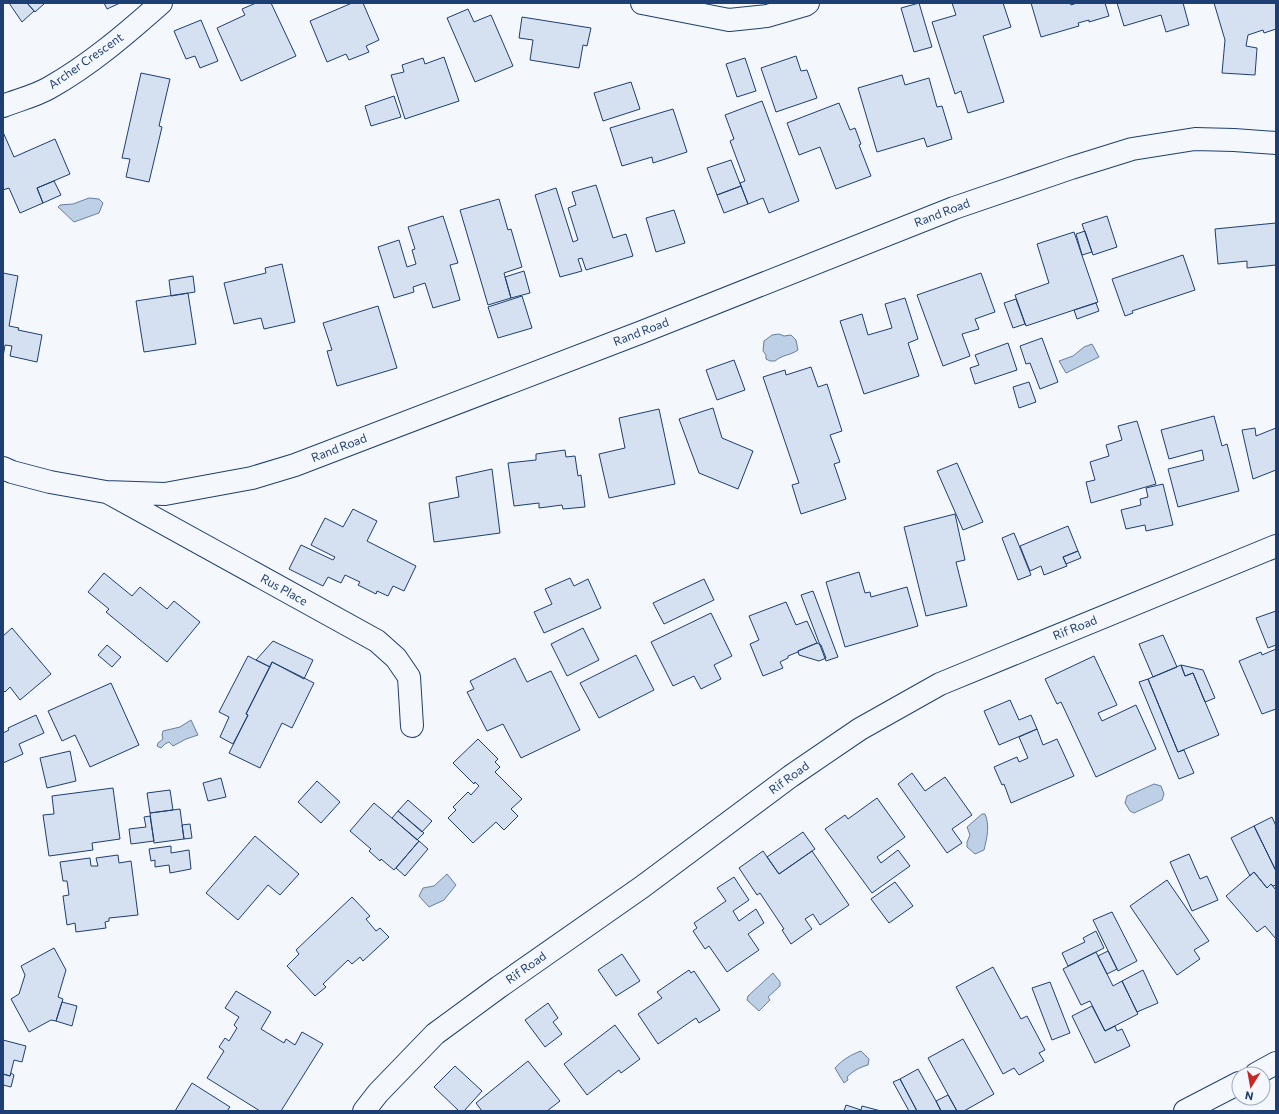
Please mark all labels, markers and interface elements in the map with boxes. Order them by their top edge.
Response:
street label: Archer Crescent [45,29,125,91]
street label: Rand Road [912,195,971,229]
street label: Rand Road [611,314,670,348]
street label: Rand Road [309,430,368,464]
street label: Rus Place [259,571,310,608]
street label: Rif Road [1051,612,1099,642]
street label: Rif Road [766,758,811,796]
street label: Rif Road [502,948,548,986]
north arrow [1231,1066,1271,1106]
text: N [1244,1089,1254,1103]

